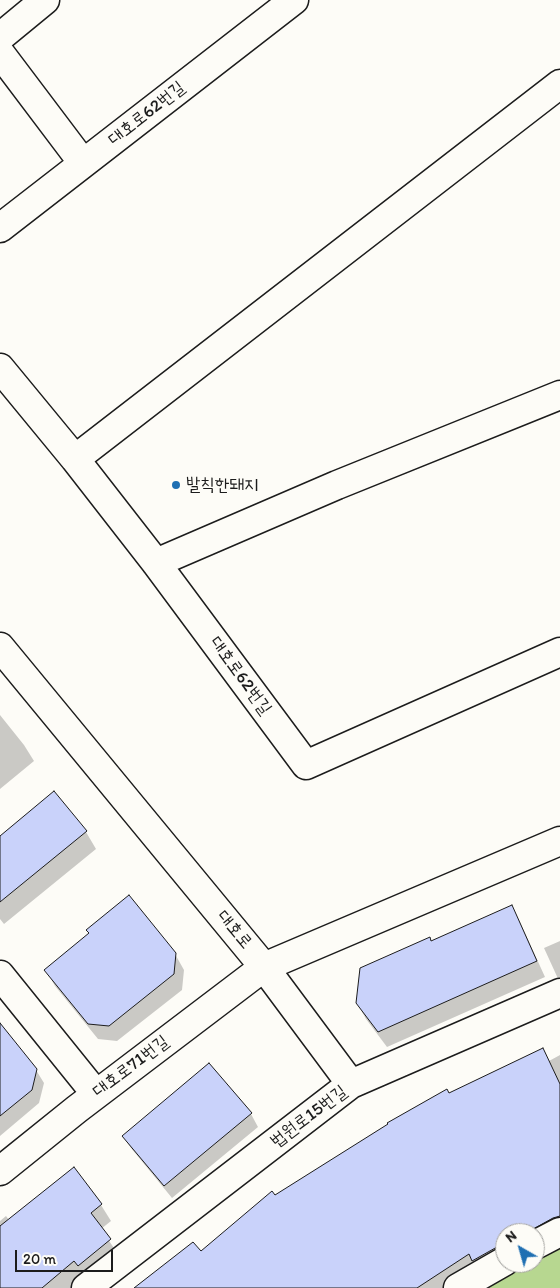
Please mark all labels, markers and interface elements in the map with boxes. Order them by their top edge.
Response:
street label: 대호로62번길 [104,77,190,151]
place label: 발칙한돼지 [186,474,258,496]
marker: 발칙한돼지 [170,479,182,491]
street label: 대호로62번길 [204,633,276,719]
street label: 대호로 [212,906,256,954]
street label: 대호로71번길 [89,1031,173,1103]
street label: 법원로15번길 [266,1081,352,1153]
north arrow [495,1223,545,1273]
text: N [502,1227,520,1246]
scale bar [18,1240,115,1272]
text: 20 m [23,1250,56,1268]

